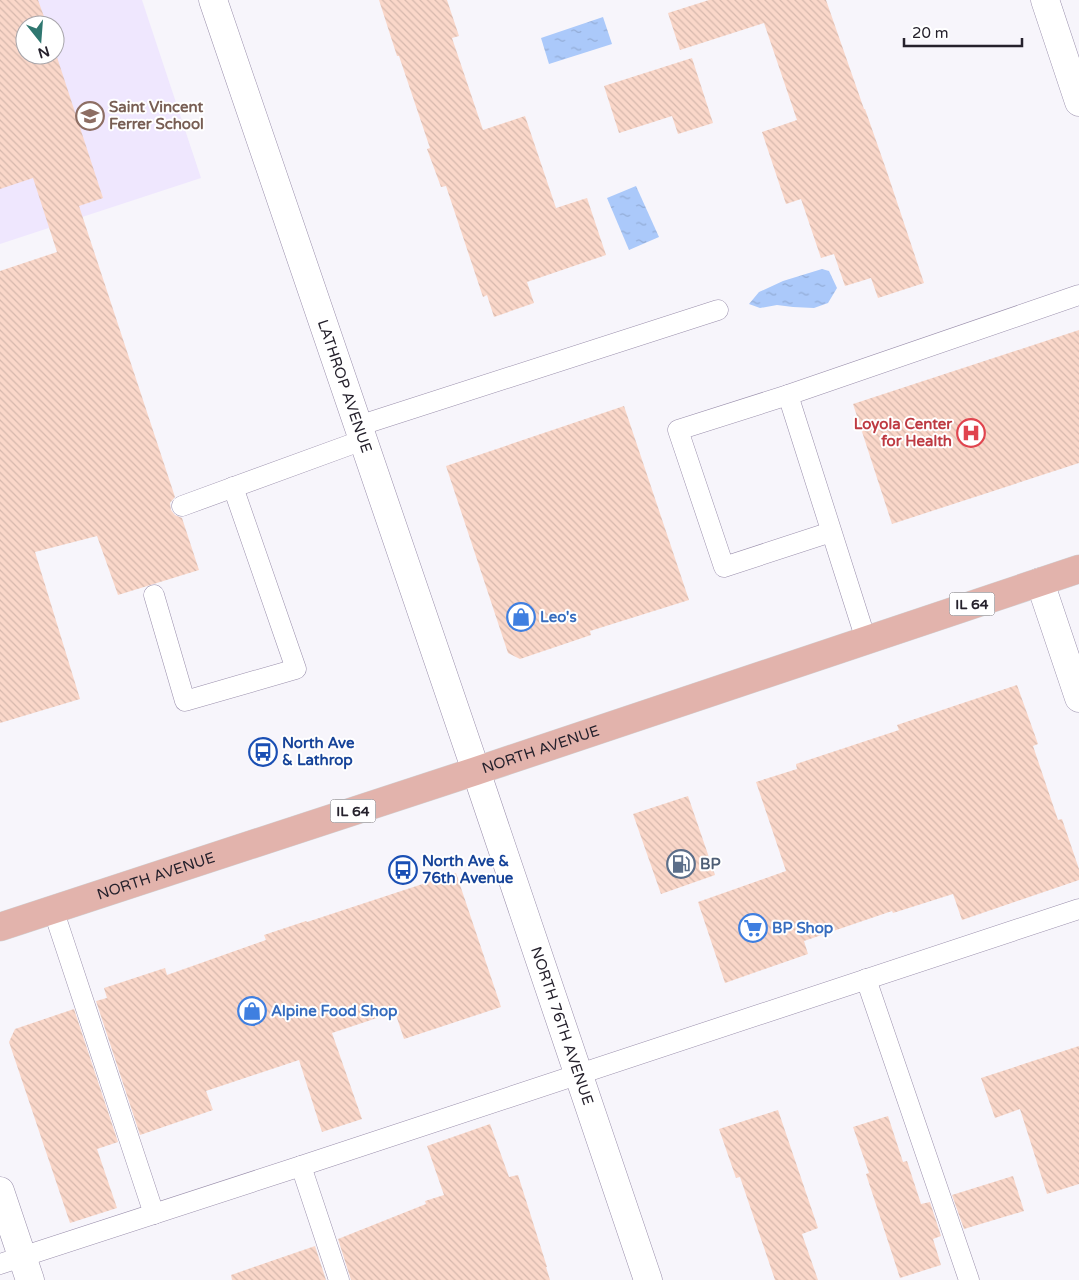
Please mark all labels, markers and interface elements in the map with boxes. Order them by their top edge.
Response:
north arrow [15,15,65,65]
scale bar [904,15,1022,47]
text: 20 m [912,24,949,42]
text: N [36,42,52,62]
place label: Saint Vincent Ferrer School [109,98,204,133]
school or university icon: Saint Vincent Ferrer School [75,101,105,131]
street label: LATHROP AVENUE [314,317,376,455]
place label: Loyola Center for Health [854,415,952,450]
hospital icon: Loyola Center for Health [956,418,986,448]
road number: IL 64 [950,592,994,616]
shop icon: Leo's [506,602,536,632]
place label: Leo's [540,608,577,626]
street label: NORTH AVENUE [479,721,602,777]
place label: North Ave & Lathrop [282,734,355,770]
bus stop icon: North Ave & Lathrop [248,737,278,767]
road number: IL 64 [330,799,376,822]
street label: NORTH AVENUE [95,848,217,904]
fuel station icon: BP [666,849,696,879]
place label: North Ave & 76th Avenue [422,852,514,887]
bus stop icon: North Ave & 76th Avenue [388,855,418,885]
place label: BP [700,855,720,873]
supermarket icon: BP Shop [738,913,768,943]
place label: BP Shop [772,919,834,938]
street label: NORTH 76TH AVENUE [527,944,597,1107]
shop icon: Alpine Food Shop [237,996,267,1026]
place label: Alpine Food Shop [271,1002,398,1021]

